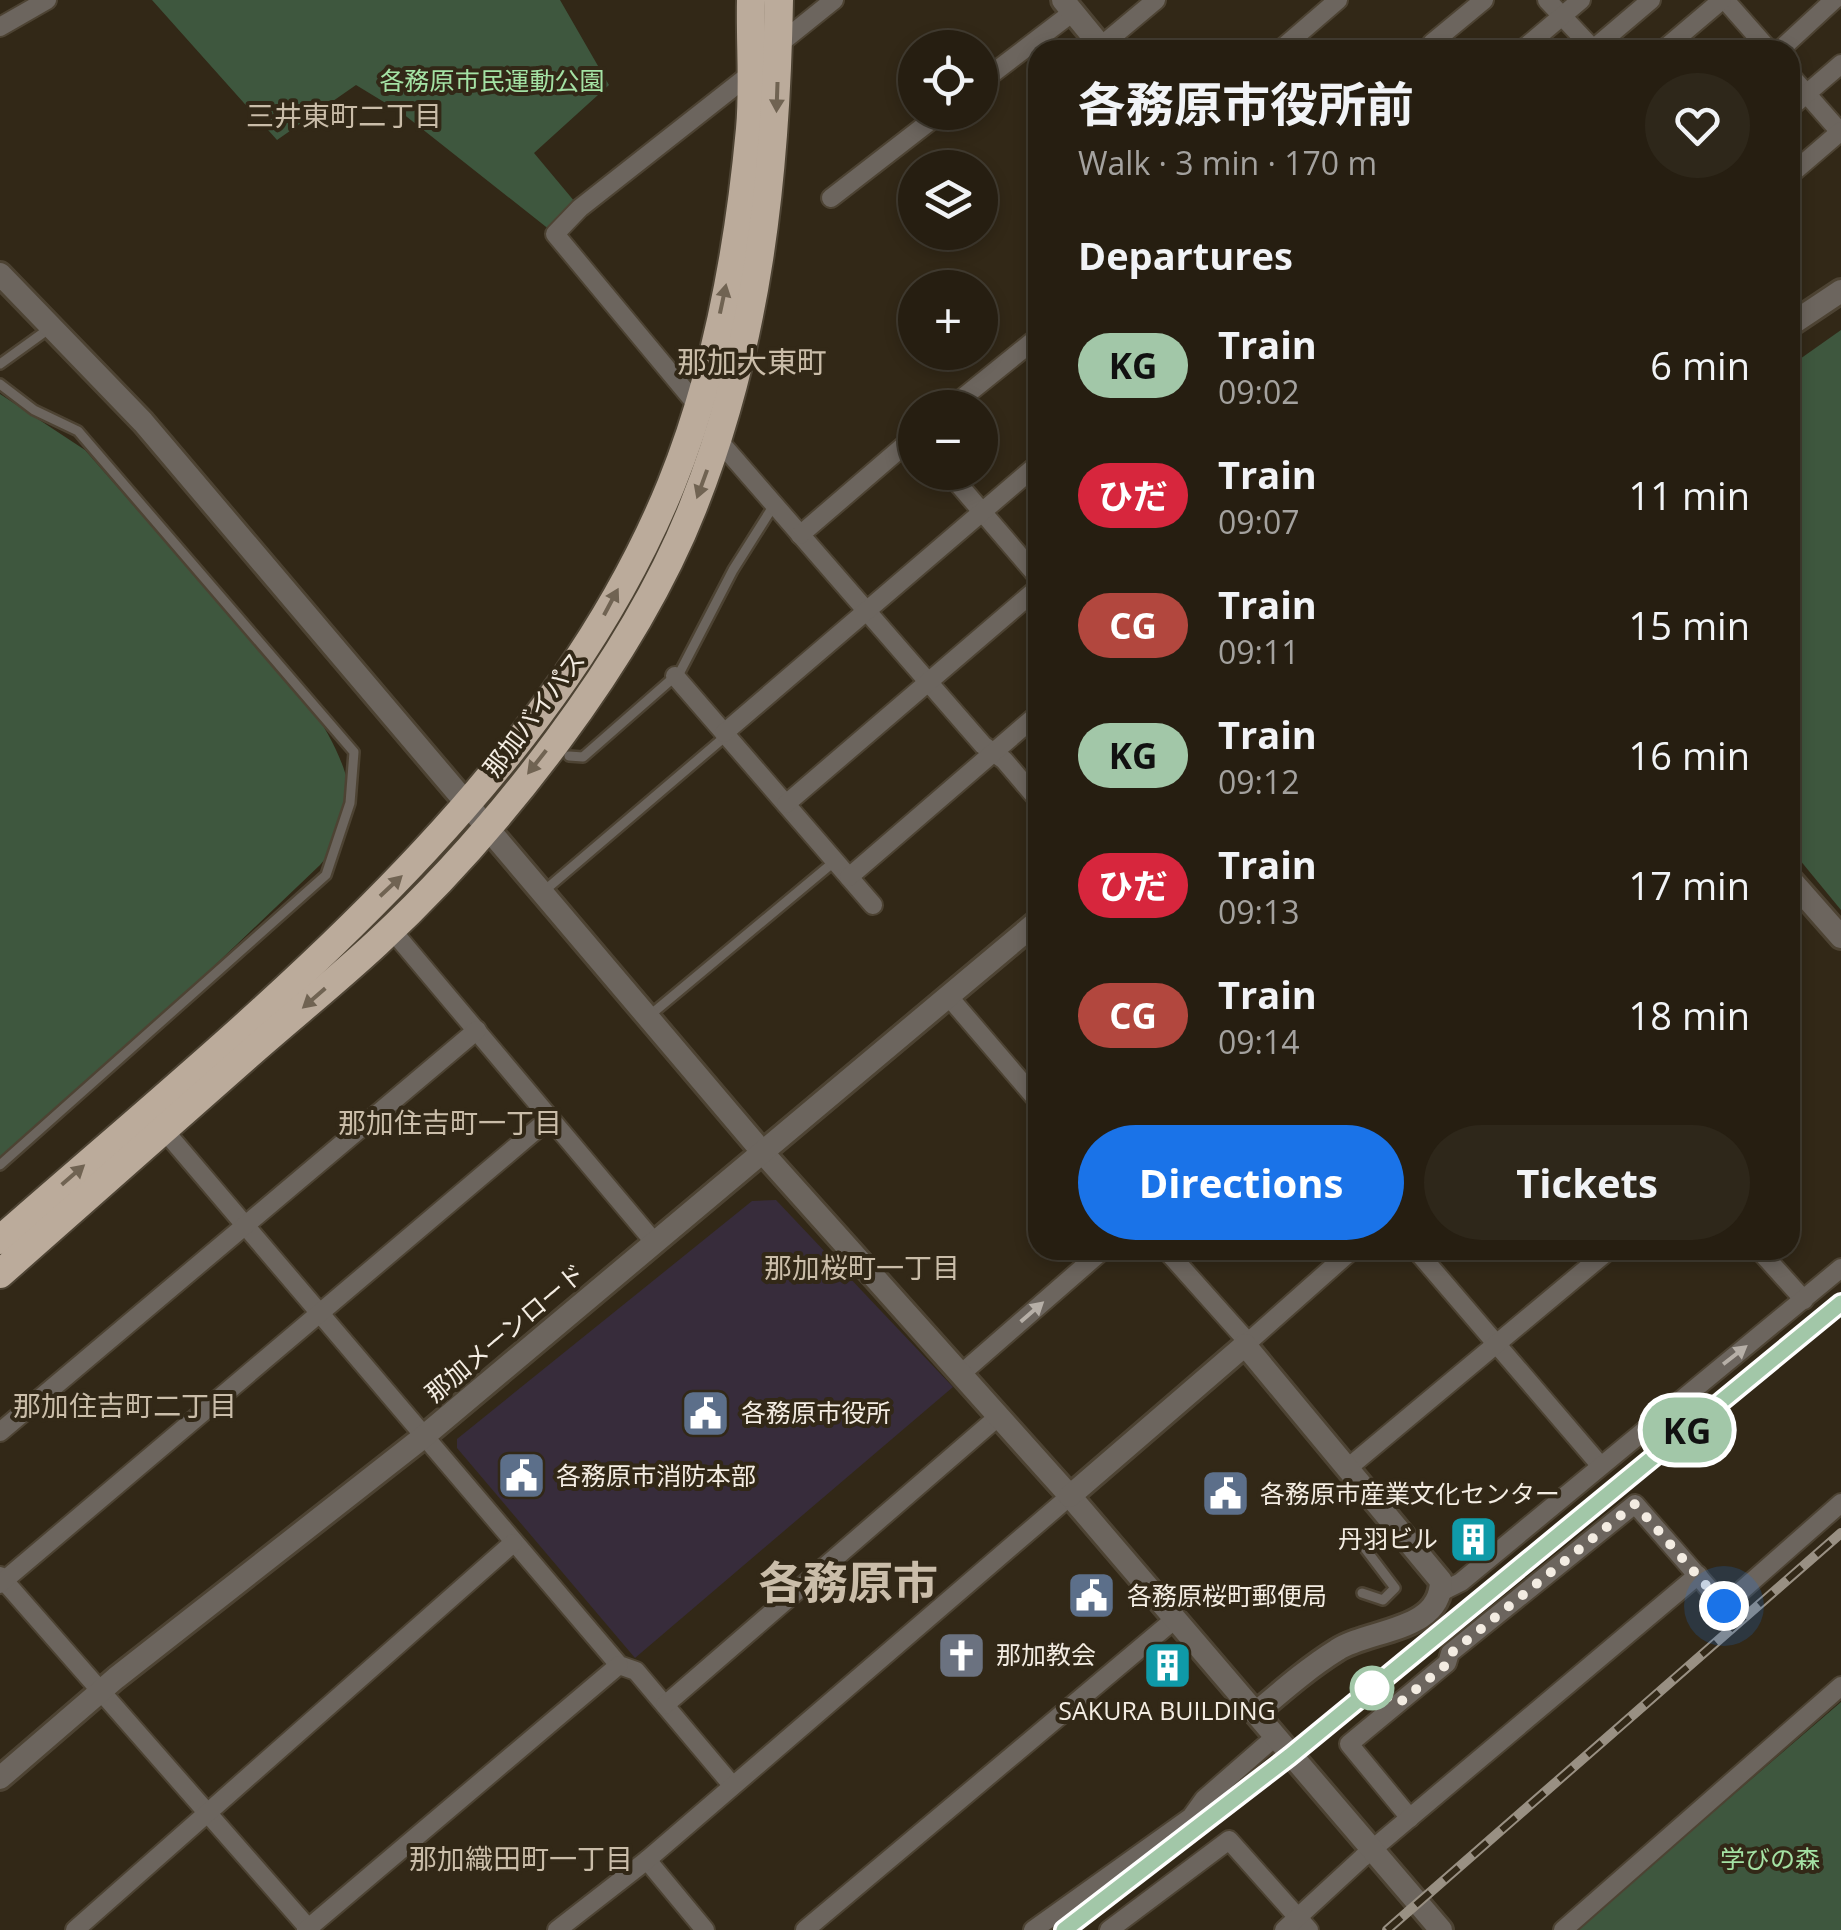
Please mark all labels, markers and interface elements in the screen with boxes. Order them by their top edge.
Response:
map controls [898,30,998,490]
button: locate [898,30,998,130]
park label: 各務原市民運動公園 [379,63,605,97]
text: 各務原市役所前 [1078,71,1414,136]
button: heart [1645,73,1750,178]
one-way arrow [768,82,784,114]
district label: 三井東町二丁目 [246,96,442,134]
text: Walk · 3 min · 170 m [1078,141,1377,184]
button: layers [898,150,998,250]
text: Departures [1078,229,1293,281]
button: + [898,270,998,370]
one-way arrow [716,283,732,314]
text: Train [1218,318,1317,370]
text: 6 min [1650,339,1750,391]
district label: 那加大東町 [677,341,827,382]
text: KG [1109,342,1157,389]
text: 09:02 [1218,370,1300,413]
button: − [898,390,998,490]
text: Train [1218,448,1317,500]
one-way arrow [694,469,709,499]
text: 11 min [1629,469,1750,521]
text: ひだ [1098,472,1168,519]
text: 09:07 [1218,500,1300,543]
text: Train [1218,578,1317,630]
one-way arrow [602,588,619,617]
text: 15 min [1629,599,1750,651]
text: CG [1109,602,1157,649]
text: 09:11 [1218,630,1300,673]
street label: 那加バイパス [475,643,592,783]
text: Train [1218,708,1317,760]
text: 16 min [1629,729,1750,781]
text: KG [1109,732,1157,779]
one-way arrow [527,749,548,775]
text: 09:12 [1218,760,1300,803]
text: Train [1218,838,1317,890]
text: 17 min [1629,859,1750,911]
text: ひだ [1098,862,1168,909]
one-way arrow [379,875,403,898]
text: 09:13 [1218,890,1300,933]
text: Train [1218,968,1317,1020]
one-way arrow [302,986,327,1008]
text: 18 min [1629,989,1750,1041]
text: CG [1109,992,1157,1039]
text: 09:14 [1218,1020,1300,1063]
district label: 那加住吉町一丁目 [338,1103,562,1141]
button: Directions [1078,1125,1404,1240]
button: Tickets [1424,1125,1750,1240]
one-way arrow [60,1165,85,1187]
district label: 那加桜町一丁目 [764,1248,960,1286]
street label: 那加メーンロード [417,1255,591,1409]
one-way arrow [1020,1301,1045,1323]
one-way arrow [1722,1345,1747,1366]
district label: 那加住吉町二丁目 [13,1386,237,1424]
public building icon: 各務原市役所 [680,1387,732,1439]
place label: 各務原市役所 [741,1395,891,1429]
line badge: KG [1642,1398,1732,1462]
text: KG [1663,1407,1711,1454]
public building icon: 各務原市消防本部 [495,1450,547,1502]
place label: 各務原市消防本部 [556,1458,756,1492]
public building icon: 各務原市産業文化センター [1199,1468,1251,1520]
place label: 各務原市産業文化センター [1260,1476,1560,1510]
building icon: 丹羽ビル [1447,1513,1499,1565]
place label: 丹羽ビル [1338,1521,1438,1555]
district label: 各務原市 [758,1551,938,1612]
public building icon: 各務原桜町郵便局 [1066,1570,1118,1622]
place label: 各務原桜町郵便局 [1127,1578,1327,1612]
your location [1699,1581,1749,1631]
church icon: 那加教会 [935,1629,987,1681]
place label: 那加教会 [996,1637,1096,1671]
building icon: SAKURA BUILDING [1141,1639,1193,1691]
unlabelled marker [1351,1667,1393,1709]
place label: SAKURA BUILDING [1058,1693,1276,1727]
district label: 那加織田町一丁目 [409,1839,633,1877]
park label: 学びの森 [1720,1841,1820,1875]

